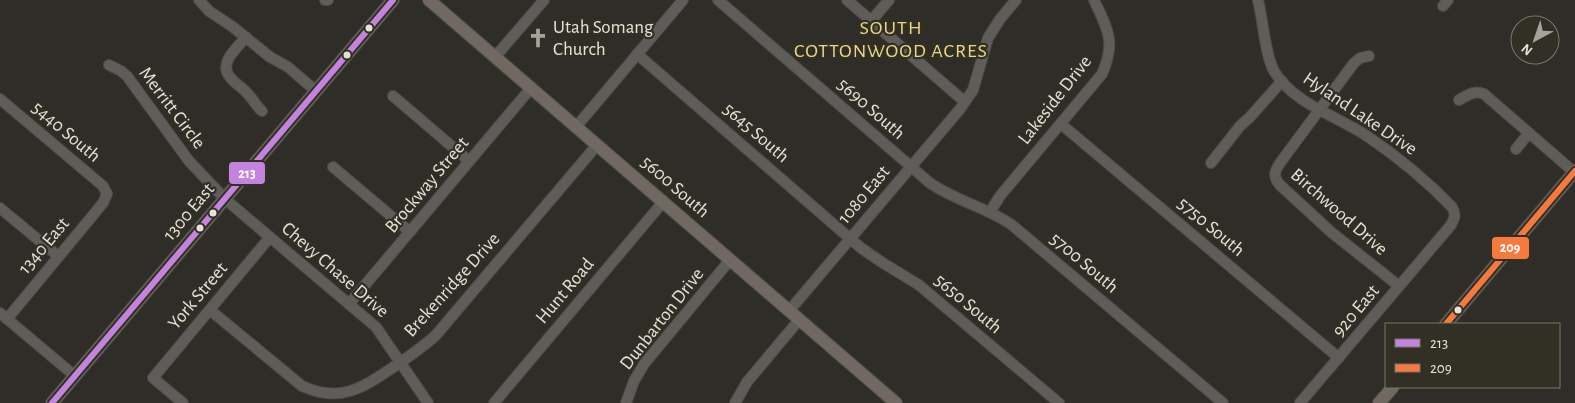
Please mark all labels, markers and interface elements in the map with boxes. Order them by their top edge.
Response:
north arrow [1510,15,1560,65]
place label: Utah Somang Church [553,18,654,59]
district label: SOUTH COTTONWOOD ACRES [794,18,988,61]
unlabelled marker [364,23,374,33]
church icon: Utah Somang Church [527,27,549,49]
text: N [1519,41,1536,58]
unlabelled marker [342,50,352,60]
street label: Lakeside Drive [1015,52,1095,148]
street label: Merritt Circle [135,64,209,152]
street label: Hyland Lake Drive [1300,69,1420,159]
street label: 5690 South [834,75,908,143]
street label: 5440 South [28,98,104,166]
street label: 5645 South [719,99,793,167]
street label: Brockway Street [382,134,472,236]
street label: 5600 South [637,152,713,222]
line badge: 213 [228,161,266,185]
street label: 1080 East [834,162,894,228]
street label: Birchwood Drive [1287,165,1391,259]
text: 213 [238,167,256,181]
street label: 1300 East [160,180,218,244]
street label: 5750 South [1174,194,1248,260]
unlabelled marker [208,208,218,218]
street label: 1340 East [15,214,73,278]
street label: Chevy Chase Drive [278,219,392,321]
unlabelled marker [195,223,205,233]
street label: Brekenridge Drive [400,229,504,341]
street label: 5700 South [1046,229,1122,297]
line badge: 209 [1491,236,1530,260]
text: 209 [1500,241,1521,255]
street label: Hunt Road [532,254,598,327]
street label: York Street [165,259,231,333]
street label: Dunbarton Drive [617,265,707,373]
street label: 5650 South [931,271,1005,337]
street label: 920 East [1329,281,1383,341]
unlabelled marker [1453,305,1463,315]
legend [1385,323,1560,388]
text: 213 [1430,336,1448,351]
text: 209 [1430,361,1452,376]

